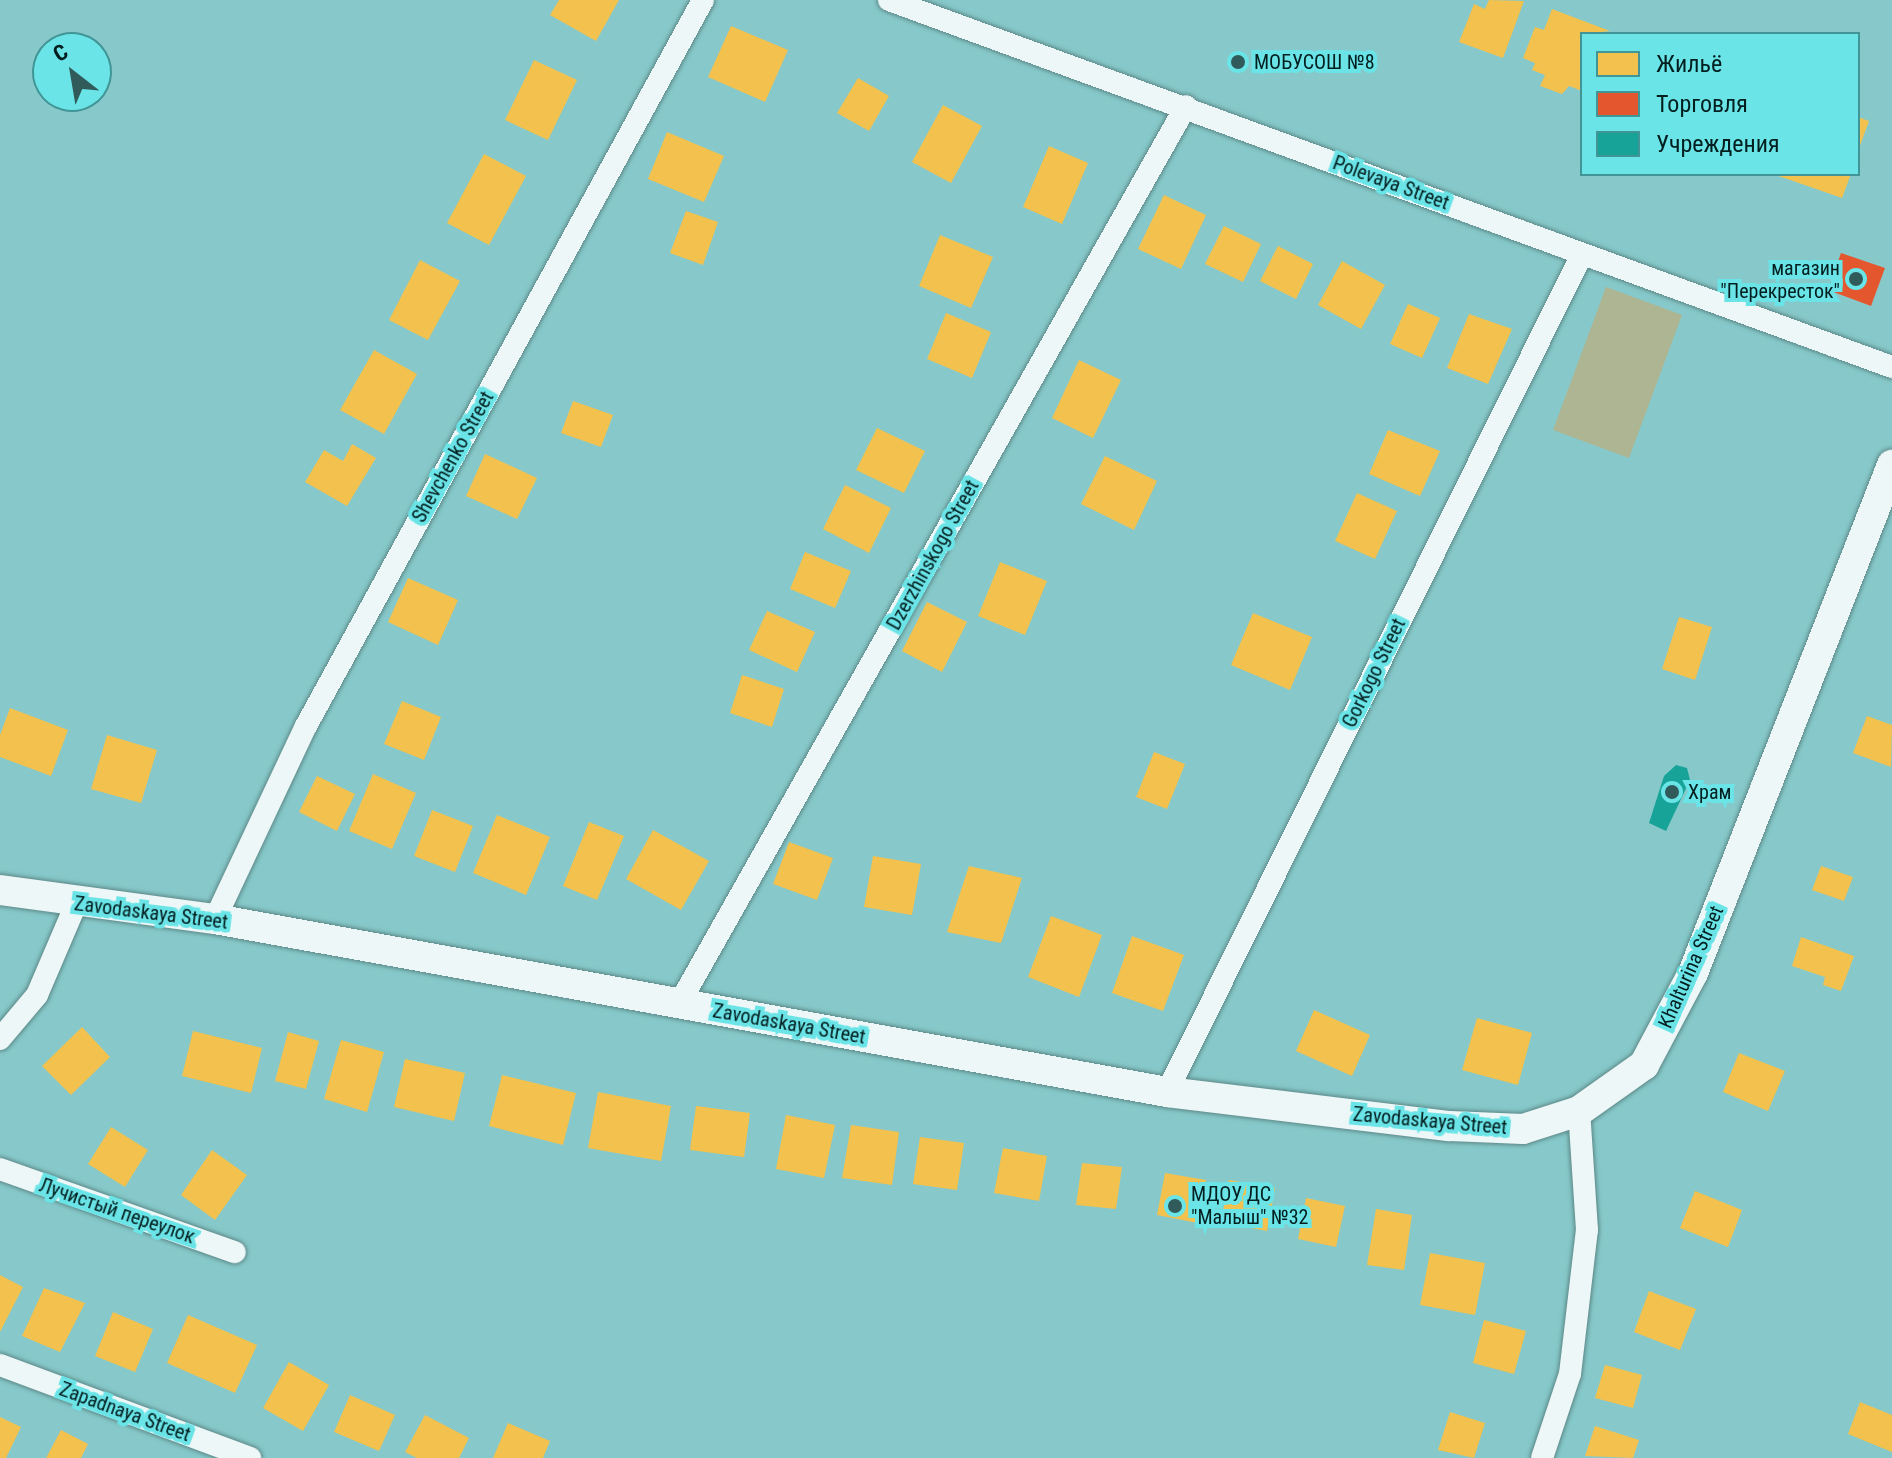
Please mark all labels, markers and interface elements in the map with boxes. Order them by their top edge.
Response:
north arrow [32,32,112,112]
legend [1580,32,1860,176]
text: С [49,39,72,67]
place label: МОБУСОШ №8 [1254,50,1375,74]
text: Жильё [1656,50,1722,78]
marker: МОБУСОШ №8 [1229,53,1247,71]
text: Торговля [1656,90,1748,118]
text: Учреждения [1656,130,1780,158]
street label: Polevaya Street [1330,151,1452,215]
place label: магазин "Перекресток" [1720,256,1840,303]
marker: магазин "Перекресток" [1847,270,1865,288]
street label: Shevchenko Street [407,387,499,527]
street label: Dzerzhinskogo Street [882,476,984,634]
street label: Gorkogo Street [1337,615,1411,731]
place label: Храм [1688,780,1731,804]
marker: Храм [1663,783,1681,801]
street label: Zavodaskaya Street [73,892,229,934]
street label: Khalturina Street [1653,902,1729,1032]
street label: Zavodaskaya Street [711,999,867,1049]
street label: Zavodaskaya Street [1352,1102,1508,1140]
street label: Лучистый переулок [36,1173,198,1249]
place label: МДОУ ДС "Малыш" №32 [1191,1182,1308,1229]
marker: МДОУ ДС "Малыш" №32 [1166,1197,1184,1215]
street label: Zapadnaya Street [56,1377,194,1447]

